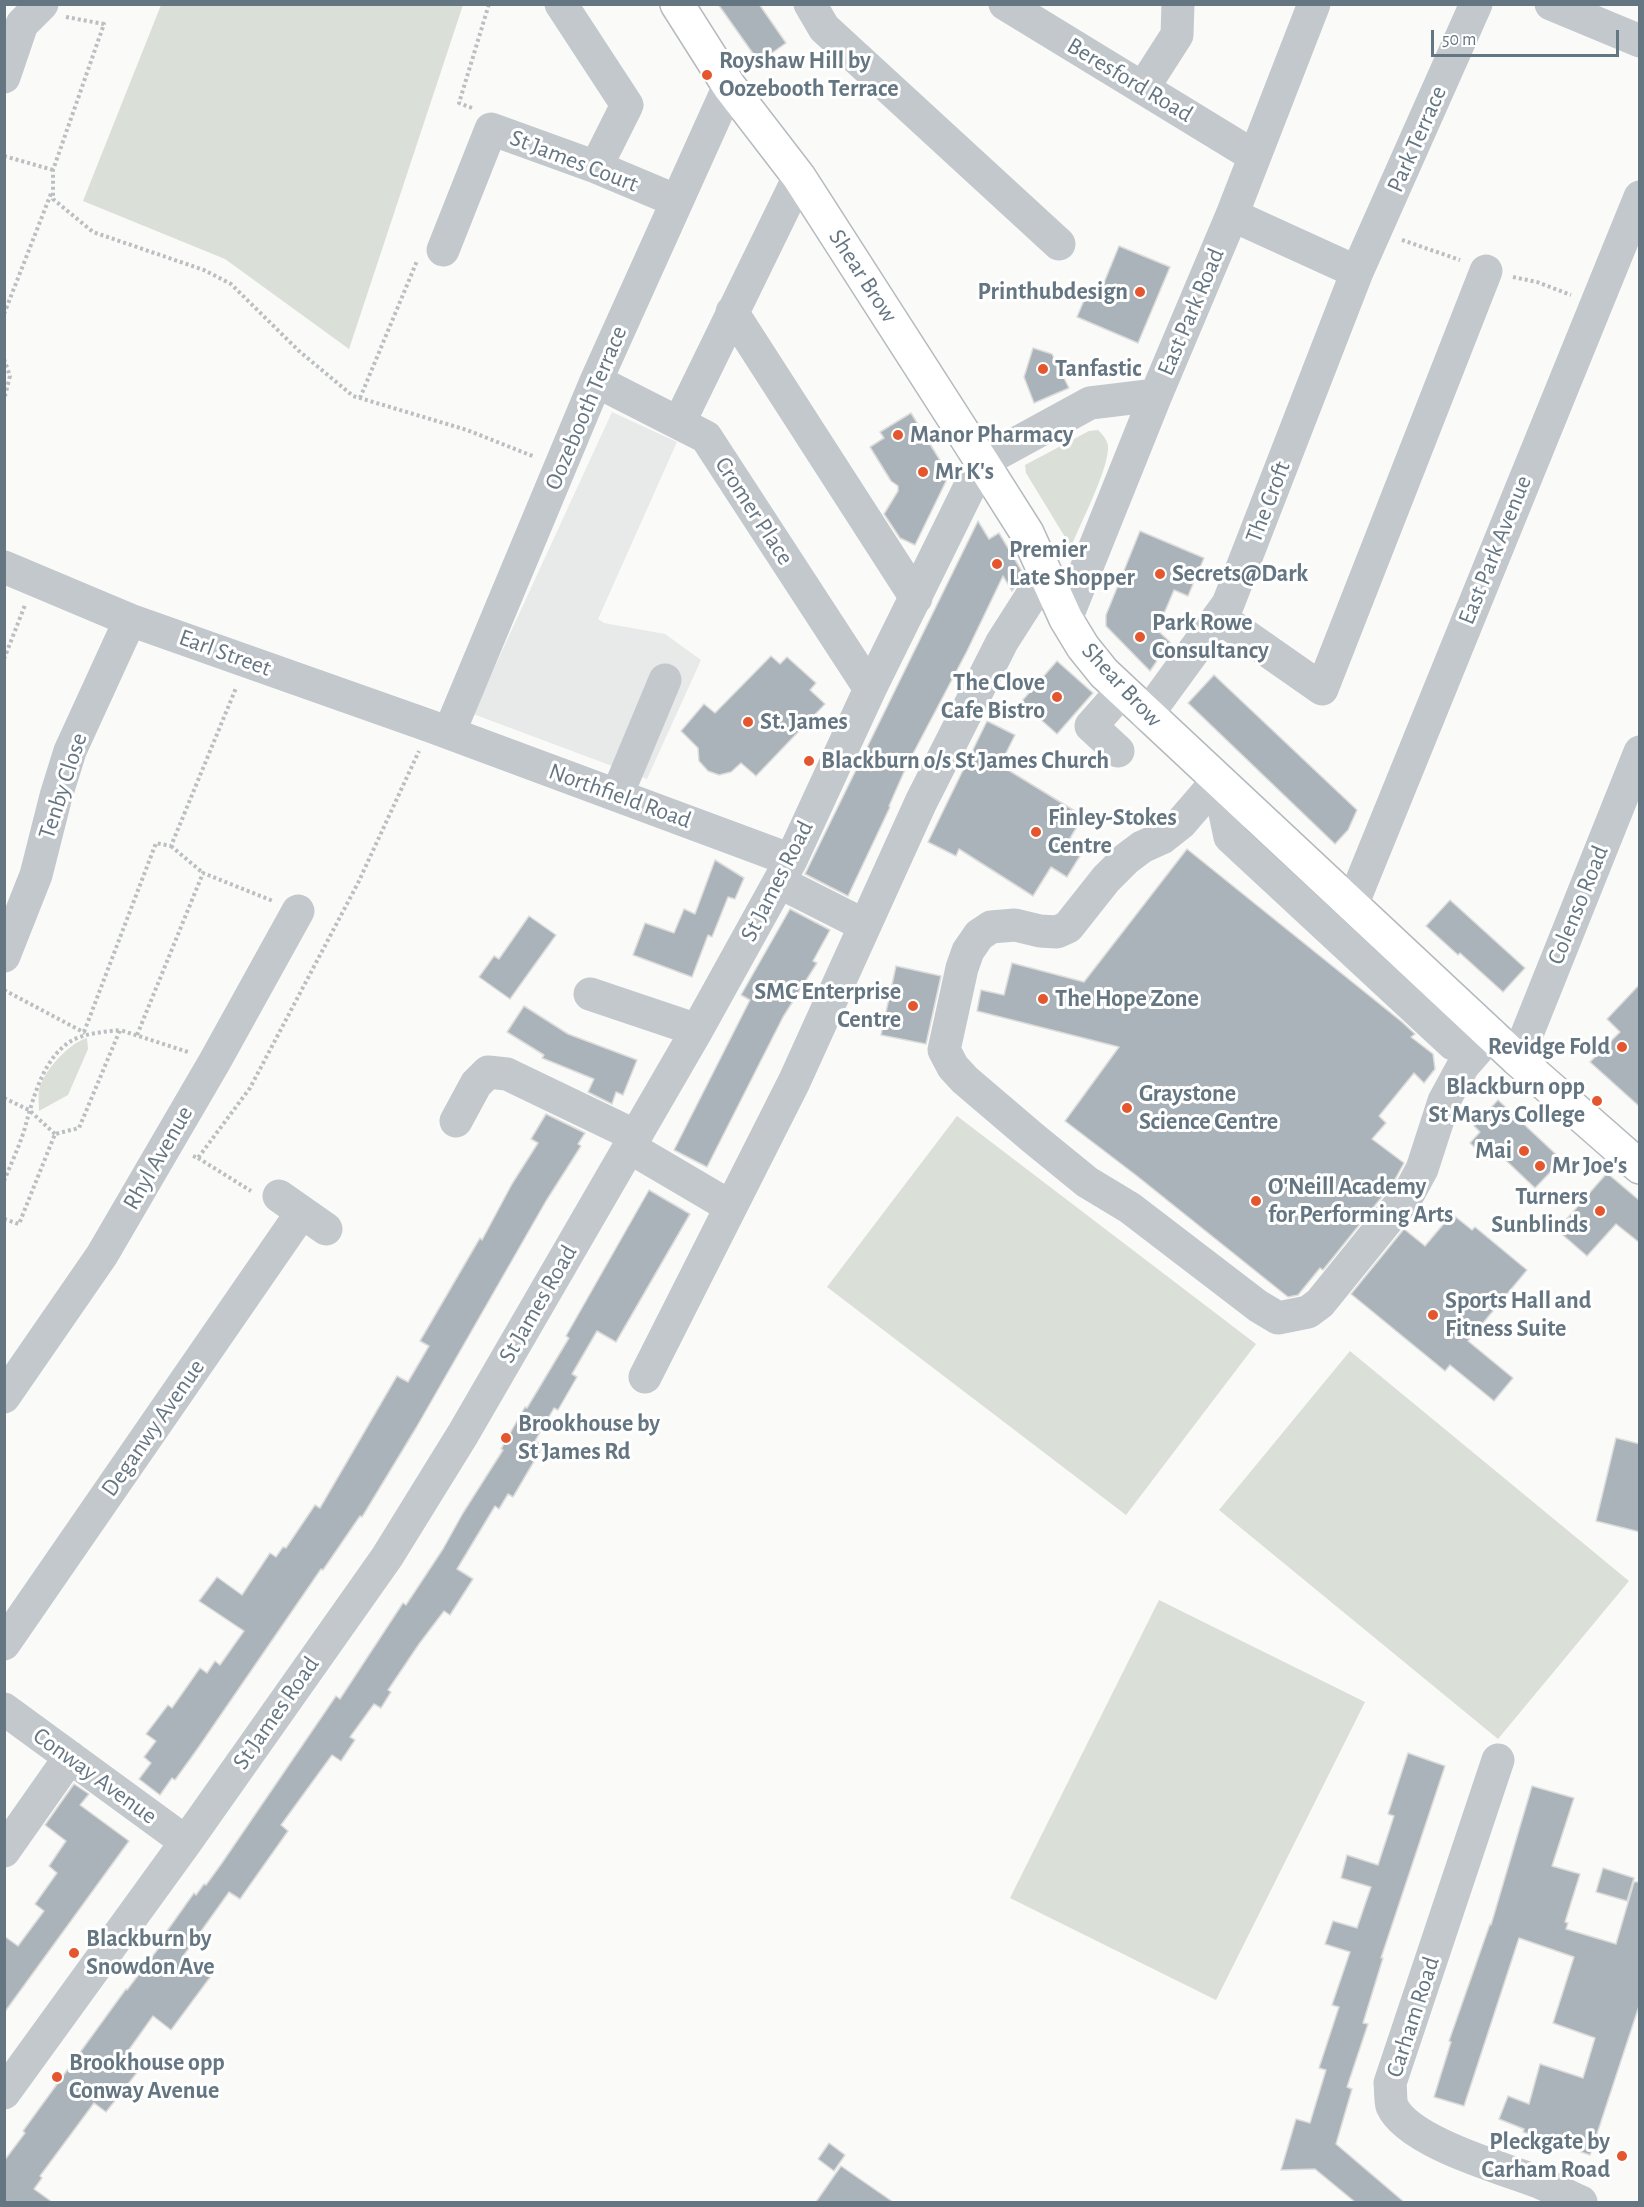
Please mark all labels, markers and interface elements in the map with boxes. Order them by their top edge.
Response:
scale bar [1434,18,1622,56]
street label: Beresford Road [1062,31,1198,129]
text: 50 m [1442,31,1476,49]
place label: Royshaw Hill by Oozebooth Terrace [719,47,899,103]
marker: Royshaw Hill by Oozebooth Terrace [700,68,714,82]
street label: Park Terrace [1381,81,1453,197]
street label: St James Court [506,123,642,199]
street label: Shear Brow [822,224,904,328]
street label: East Park Road [1151,244,1231,380]
place label: Printhubdesign [977,278,1128,306]
marker: Printhubdesign [1133,285,1147,299]
street label: Oozebooth Terrace [539,322,633,494]
place label: Tanfastic [1055,355,1142,383]
marker: Tanfastic [1036,362,1050,376]
place label: Manor Pharmacy [910,421,1073,449]
marker: Manor Pharmacy [891,428,905,442]
street label: Cromer Place [708,452,800,570]
street label: The Croft [1239,457,1297,547]
place label: Mr K's [935,458,994,486]
marker: Mr K's [916,465,930,479]
street label: East Park Avenue [1452,471,1538,629]
place label: Premier Late Shopper [1009,536,1135,592]
marker: Premier Late Shopper [990,557,1004,571]
place label: Secrets@Dark [1172,560,1308,588]
marker: Secrets@Dark [1153,567,1167,581]
place label: Park Rowe Consultancy [1152,609,1269,665]
street label: Earl Street [175,623,275,683]
marker: Park Rowe Consultancy [1133,630,1147,644]
street label: Shear Brow [1076,637,1168,733]
place label: The Clove Cafe Bistro [941,669,1045,725]
marker: The Clove Cafe Bistro [1050,690,1064,704]
place label: St. James [760,708,848,736]
marker: St. James [741,715,755,729]
street label: Tenby Close [32,729,94,843]
place label: Blackburn o/s St James Church [821,747,1109,775]
marker: Blackburn o/s St James Church [802,754,816,768]
street label: Northfield Road [545,757,695,835]
place label: Finley-Stokes Centre [1048,804,1177,860]
street label: St James Road [734,816,820,946]
marker: Finley-Stokes Centre [1029,825,1043,839]
street label: Colenso Road [1541,841,1615,969]
place label: SMC Enterprise Centre [754,978,901,1034]
place label: The Hope Zone [1055,985,1199,1013]
marker: The Hope Zone [1036,992,1050,1006]
marker: SMC Enterprise Centre [906,999,920,1013]
place label: Revidge Fold [1488,1033,1610,1061]
marker: Revidge Fold [1615,1040,1629,1054]
place label: Blackburn opp St Marys College [1428,1073,1585,1129]
place label: Graystone Science Centre [1139,1080,1278,1136]
marker: Blackburn opp St Marys College [1590,1094,1604,1108]
street label: Rhyl Avenue [117,1101,199,1215]
marker: Graystone Science Centre [1120,1101,1134,1115]
place label: Mai [1475,1137,1512,1165]
marker: Mai [1517,1144,1531,1158]
place label: Mr Joe's [1552,1152,1627,1180]
marker: Mr Joe's [1533,1159,1547,1173]
place label: O'Neill Academy for Performing Arts [1268,1173,1453,1229]
place label: Turners Sunblinds [1491,1183,1588,1239]
marker: O'Neill Academy for Performing Arts [1249,1194,1263,1208]
marker: Turners Sunblinds [1593,1204,1607,1218]
street label: St James Road [493,1240,583,1368]
place label: Sports Hall and Fitness Suite [1445,1287,1591,1343]
marker: Sports Hall and Fitness Suite [1426,1308,1440,1322]
street label: Deganwy Avenue [95,1354,211,1502]
place label: Brookhouse by St James Rd [518,1410,660,1466]
marker: Brookhouse by St James Rd [499,1431,513,1445]
street label: St James Road [226,1651,326,1775]
street label: Conway Avenue [27,1721,163,1831]
place label: Blackburn by Snowdon Ave [86,1925,215,1981]
marker: Blackburn by Snowdon Ave [67,1946,81,1960]
street label: Carham Road [1380,1953,1446,2081]
place label: Brookhouse opp Conway Avenue [69,2049,225,2105]
marker: Brookhouse opp Conway Avenue [50,2070,64,2084]
place label: Pleckgate by Carham Road [1481,2128,1610,2184]
marker: Pleckgate by Carham Road [1615,2149,1629,2163]

